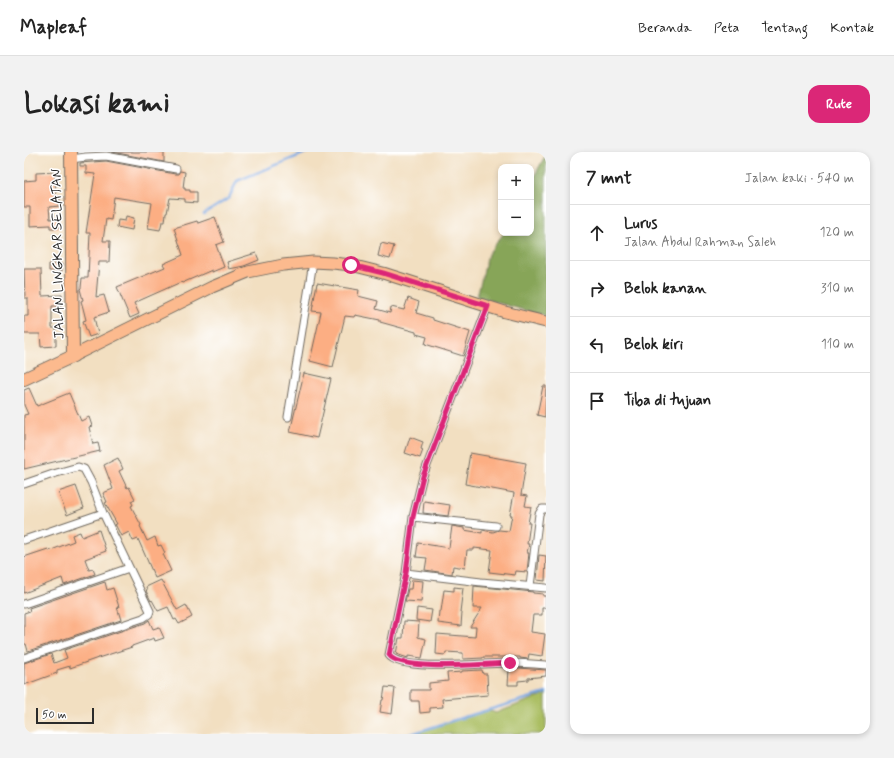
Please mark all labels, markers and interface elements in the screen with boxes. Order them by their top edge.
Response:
text: Mapleaf [20,15,87,40]
text: Beranda [638,19,692,37]
text: Peta [714,19,739,37]
text: Tentang [761,19,808,37]
text: Kontak [830,19,874,37]
button: Rute [808,85,870,123]
text: Lokasi kami [24,86,170,123]
map controls [498,164,534,236]
button: + [498,164,534,200]
text: 7 mnt [586,167,632,189]
street label: JALAN LINGKAR SELATAN [48,169,68,339]
text: Jalan kaki · 540 m [745,170,854,187]
button: − [498,200,534,236]
text: Lurus [624,214,657,234]
icon: ahead [586,222,608,244]
text: 120 m [820,224,854,241]
text: Jalan Abdul Rahman Saleh [624,234,776,251]
route start [342,256,360,274]
icon: right [586,278,608,300]
text: Belok kanan [624,279,707,299]
text: 310 m [821,280,854,297]
icon: left [586,334,608,356]
text: Belok kiri [624,335,683,355]
text: 110 m [821,336,854,353]
icon: arrive [586,390,608,412]
text: Tiba di tujuan [624,391,711,411]
route end [501,654,519,672]
scale bar [36,706,94,725]
text: 50 m [42,708,67,722]

